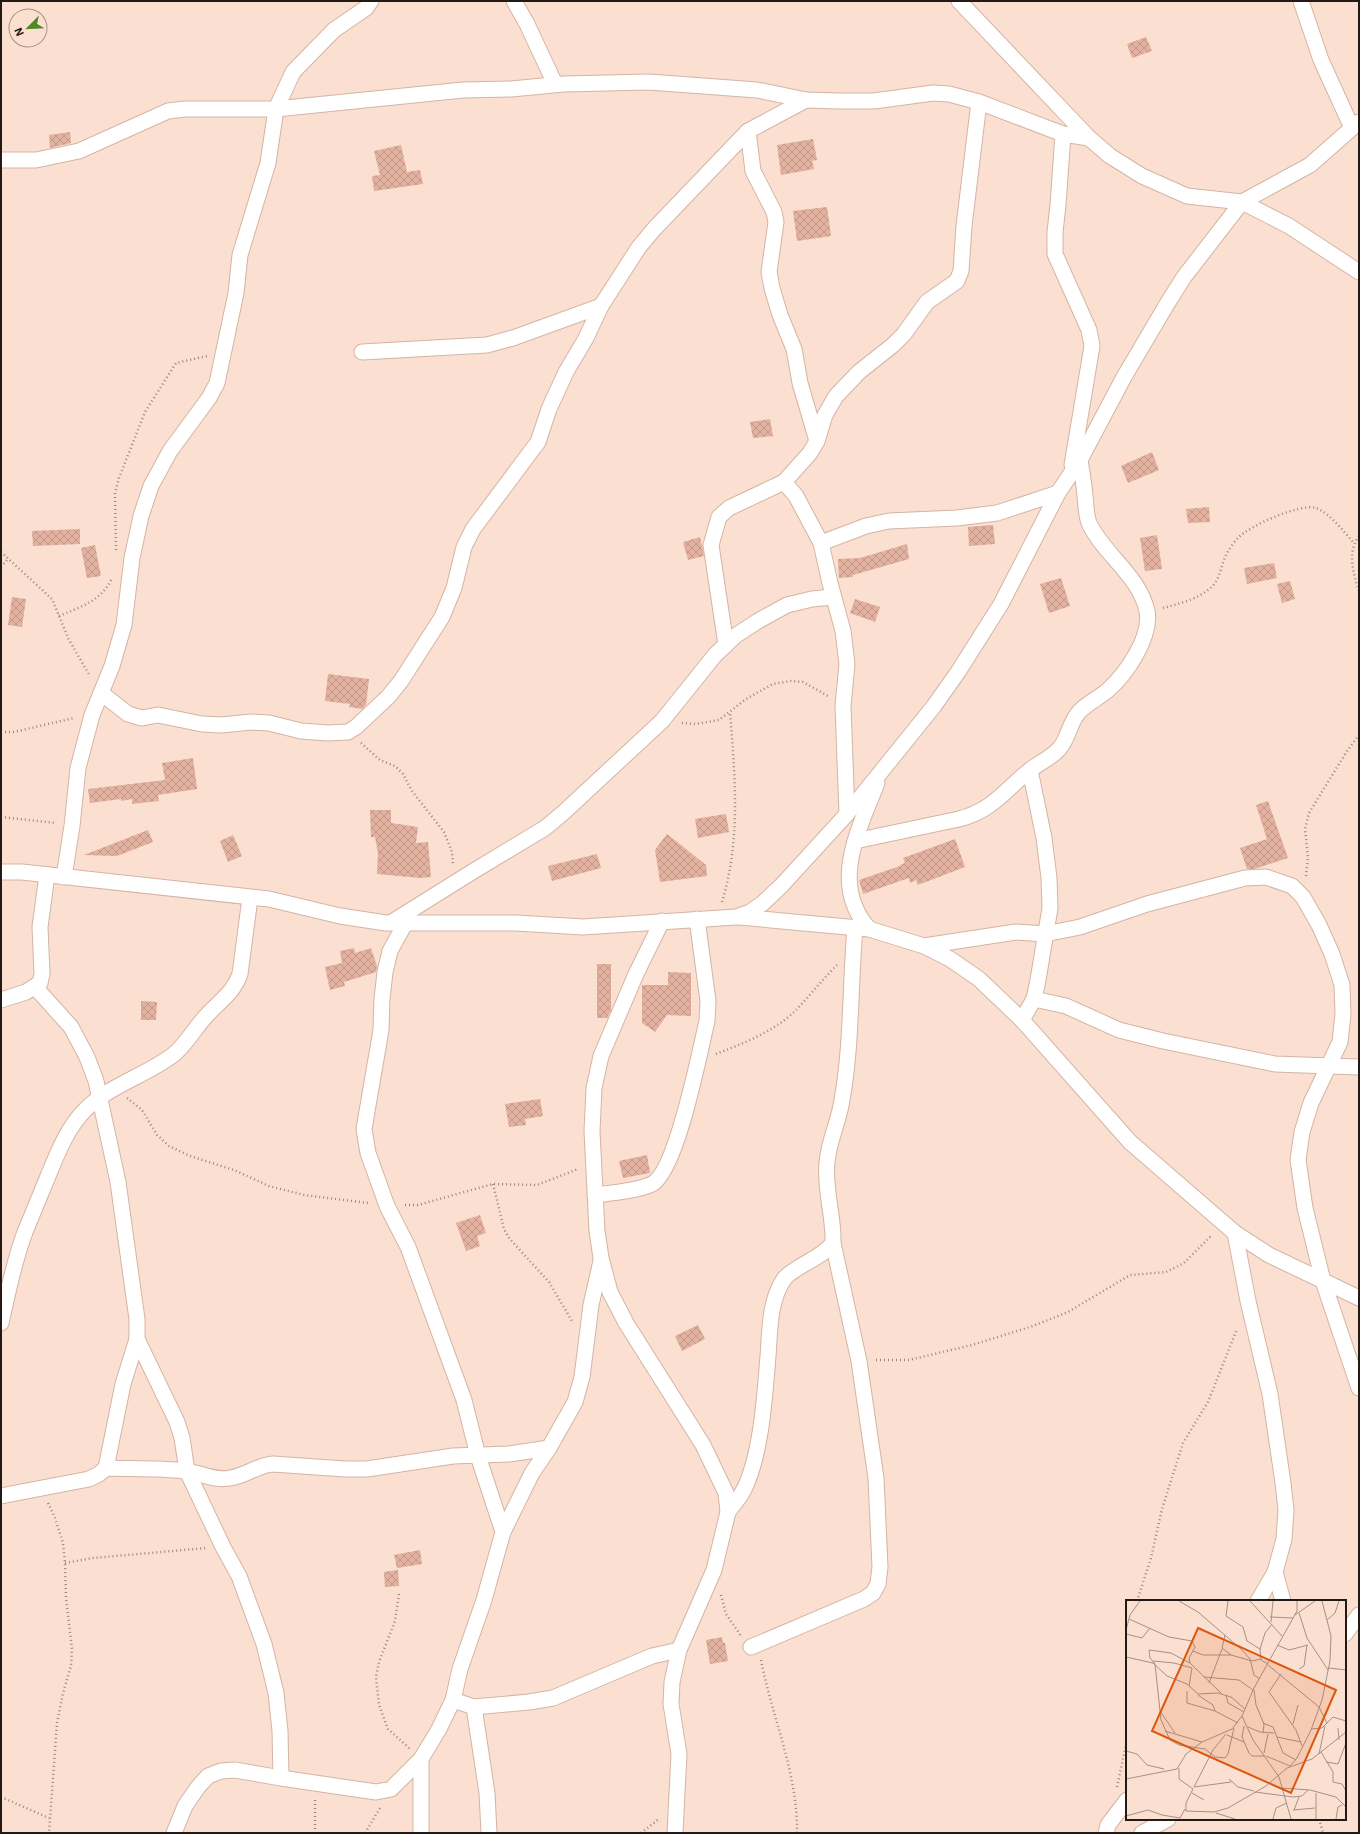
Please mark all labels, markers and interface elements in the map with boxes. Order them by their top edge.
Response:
north arrow [8,8,48,48]
text: N [11,26,27,39]
inset map [1126,1600,1346,1820]

